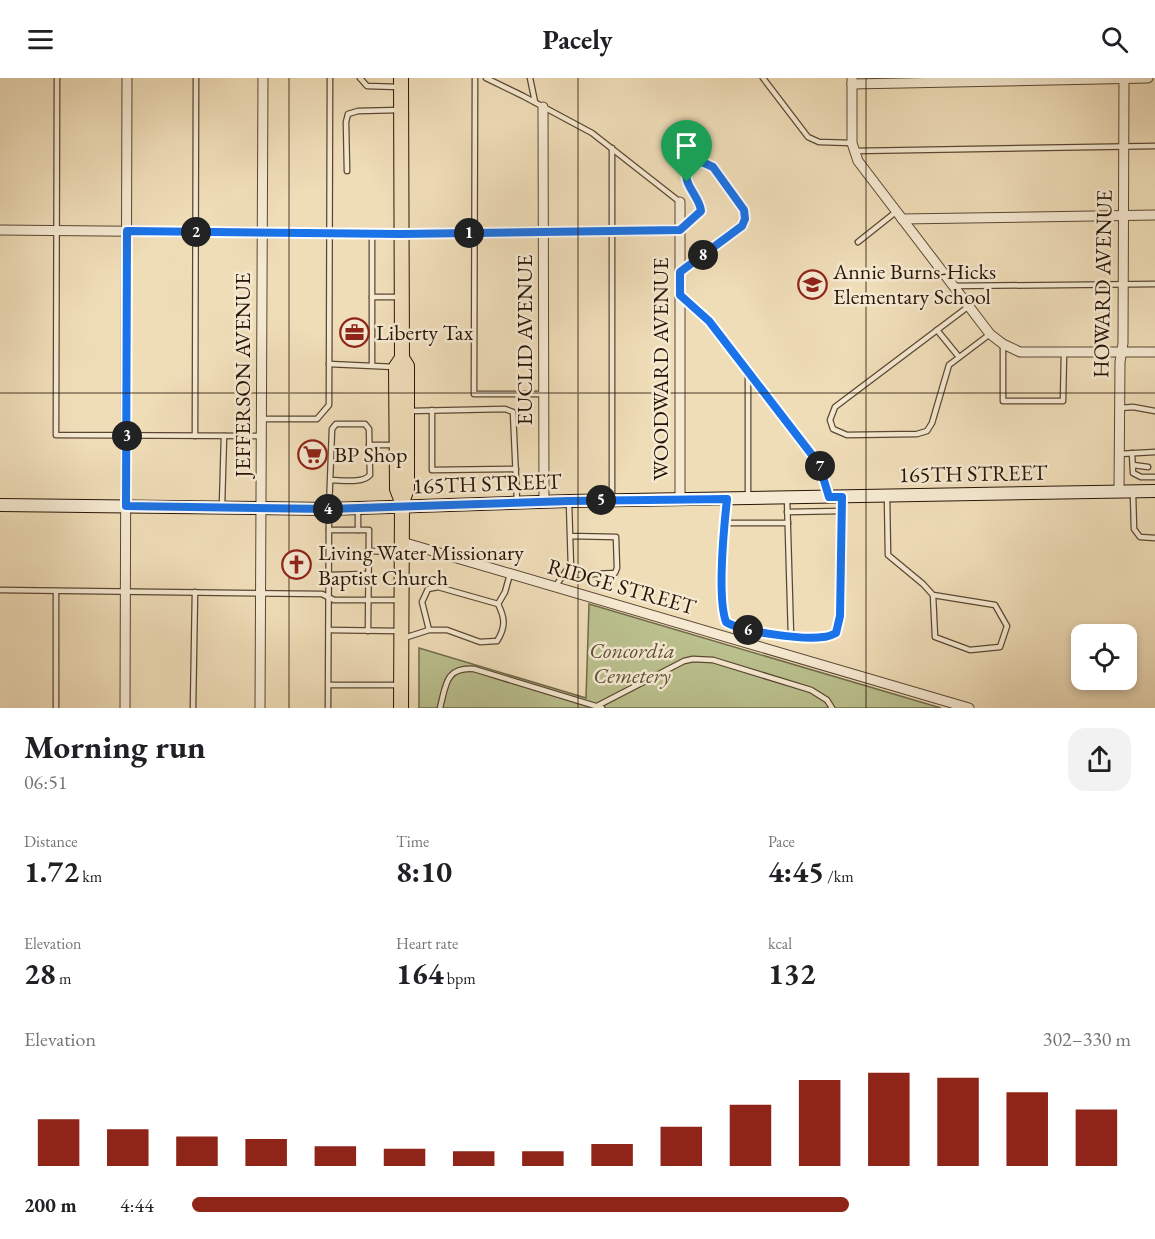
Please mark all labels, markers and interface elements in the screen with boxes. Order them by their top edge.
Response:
text: Pacely [542,22,613,57]
icon: menu [24,23,57,56]
icon: search [1098,23,1131,56]
pin [661,120,712,182]
icon: arrive [670,129,703,162]
street label: HOWARD AVENUE [1086,190,1119,378]
pin: 2 [181,217,211,247]
pin: 1 [454,218,484,248]
text: 2 [192,221,200,242]
text: 1 [465,222,473,243]
pin: 8 [688,240,718,270]
text: 8 [699,244,707,265]
street label: EUCLID AVENUE [510,255,539,426]
street label: WOODWARD AVENUE [646,257,675,481]
place label: Annie Burns-Hicks Elementary School [832,257,996,311]
school or university icon: Annie Burns-Hicks Elementary School [796,268,828,300]
street label: JEFFERSON AVENUE [228,273,257,479]
office icon: Liberty Tax [339,316,371,348]
place label: Liberty Tax [376,318,474,347]
pin: 3 [112,421,142,451]
text: 3 [123,425,131,446]
supermarket icon: BP Shop [297,438,329,470]
place label: BP Shop [334,440,407,469]
pin: 7 [805,451,835,481]
text: 7 [816,455,824,476]
street label: 165TH STREET [898,458,1048,489]
street label: 165TH STREET [412,466,562,501]
pin: 5 [586,485,616,515]
text: 5 [597,489,605,510]
pin: 4 [313,494,343,524]
text: 4 [324,498,332,519]
place label: Living Water Missionary Baptist Church [318,538,524,592]
church icon: Living Water Missionary Baptist Church [281,549,313,581]
street label: RIDGE STREET [544,551,700,622]
pin: 6 [733,615,763,645]
text: 6 [744,619,752,640]
map controls [1071,624,1137,690]
button: locate [1071,624,1137,690]
park label: Concordia Cemetery [589,636,675,690]
text: Morning run [24,725,206,768]
button: share [1068,728,1131,791]
text: 06:51 [24,769,67,795]
text: Distance [24,831,77,852]
text: Time [396,831,429,852]
text: Pace [768,831,795,852]
text: 1.72 [24,852,79,891]
text: 8:10 [396,852,452,891]
text: 4:45 [768,852,824,891]
text: km [79,866,102,887]
text: /km [824,866,854,887]
text: Elevation [24,933,82,954]
text: Heart rate [396,933,458,954]
text: kcal [768,933,792,954]
text: 28 [24,954,56,993]
text: 164 [396,954,444,993]
text: 132 [768,954,816,993]
text: m [56,968,71,989]
text: bpm [444,968,476,989]
text: Elevation [24,1026,96,1052]
text: 302–330 m [1043,1026,1131,1052]
text: 200 m [24,1192,77,1218]
text: 4:44 [120,1192,154,1218]

